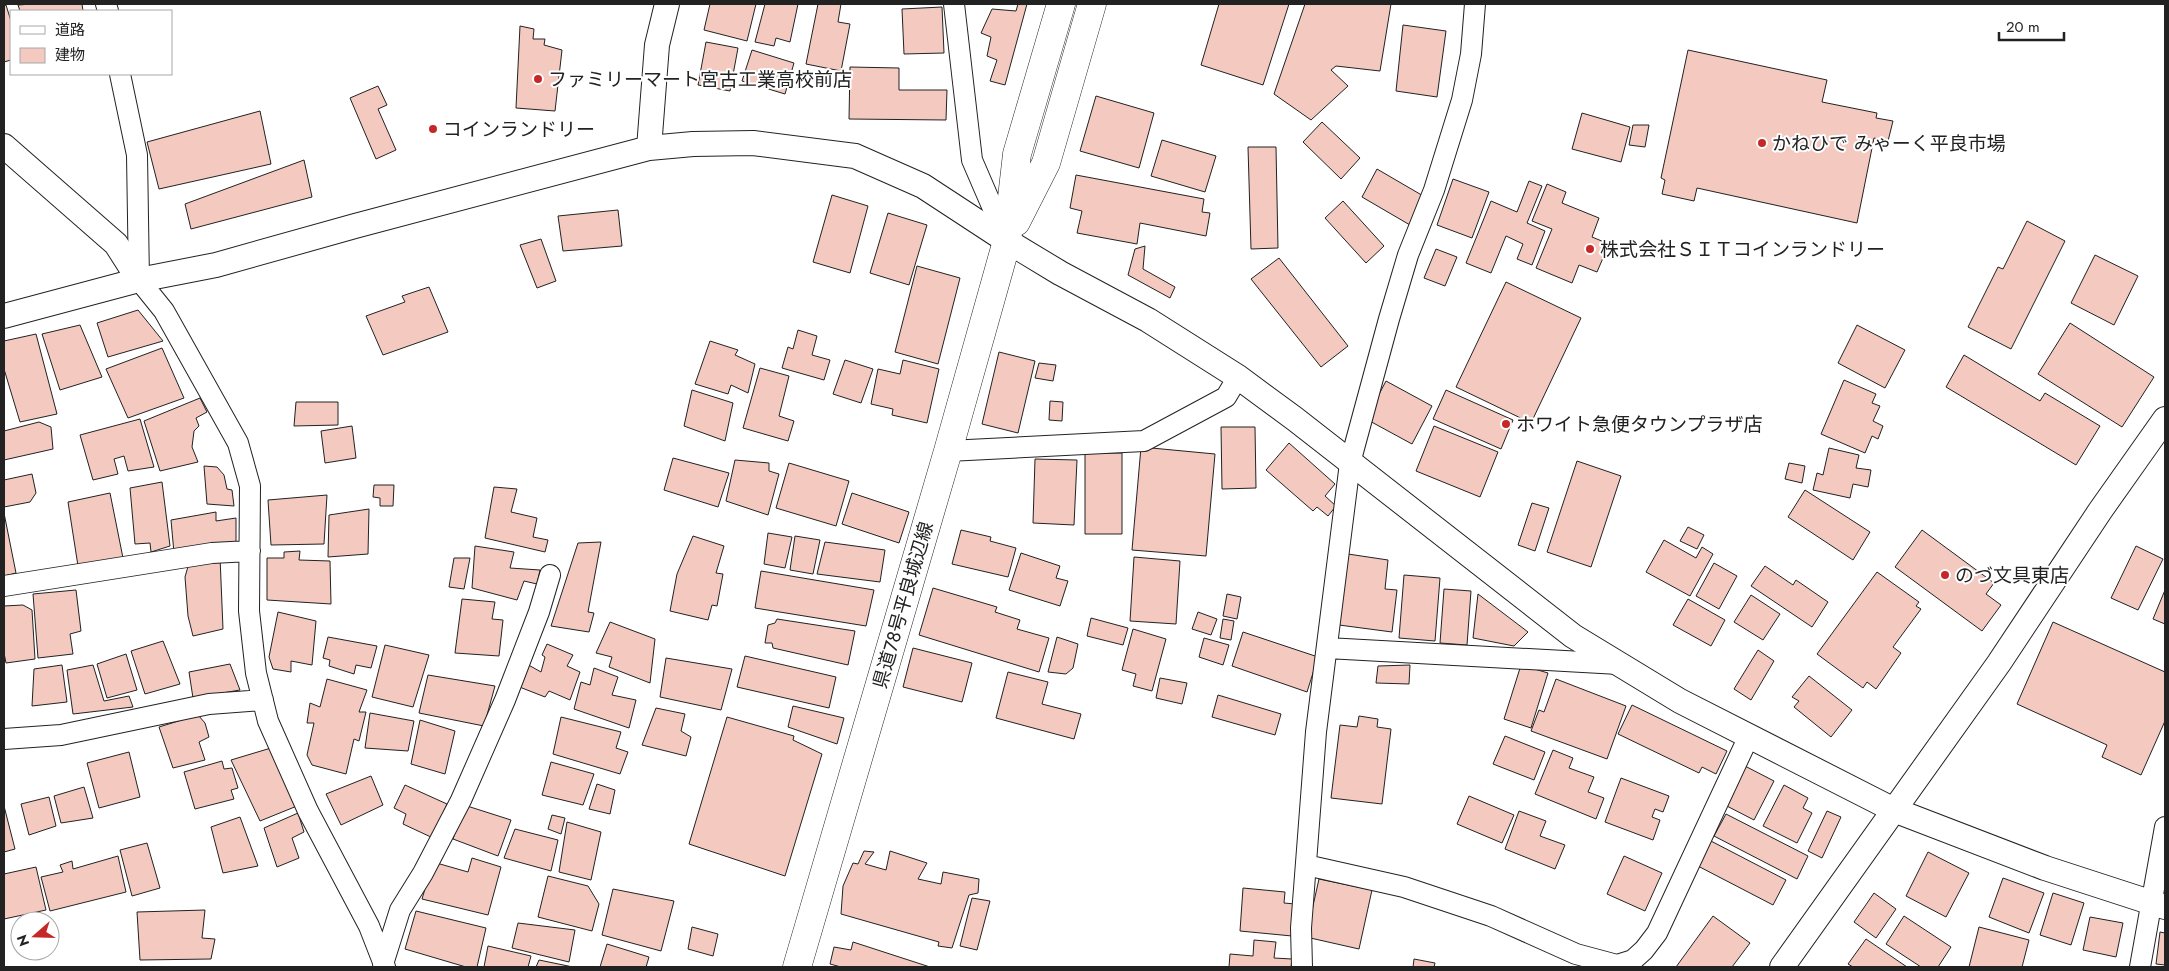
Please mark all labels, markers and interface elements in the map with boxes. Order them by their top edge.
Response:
legend [10,10,172,75]
scale bar [1999,10,2064,42]
text: 20 m [2006,16,2040,38]
text: 道路 [55,19,85,41]
text: 建物 [55,44,85,66]
place label: ファミリーマート宮古工業高校前店 [548,66,852,93]
marker: ファミリーマート宮古工業高校前店 [532,73,544,85]
place label: コインランドリー [443,116,595,143]
marker: コインランドリー [427,123,439,135]
place label: かねひで みゃーく平良市場 [1772,130,2006,157]
marker: かねひで みゃーく平良市場 [1756,137,1768,149]
place label: 株式会社ＳＩＴコインランドリー [1600,236,1885,263]
marker: 株式会社ＳＩＴコインランドリー [1584,243,1596,255]
place label: ホワイト急便タウンプラザ店 [1516,411,1762,438]
marker: ホワイト急便タウンプラザ店 [1500,418,1512,430]
street label: 県道78号平良城辺線 [866,518,940,692]
place label: のづ文具東店 [1955,562,2069,589]
marker: のづ文具東店 [1939,569,1951,581]
north arrow [10,911,60,961]
text: N [11,932,34,949]

